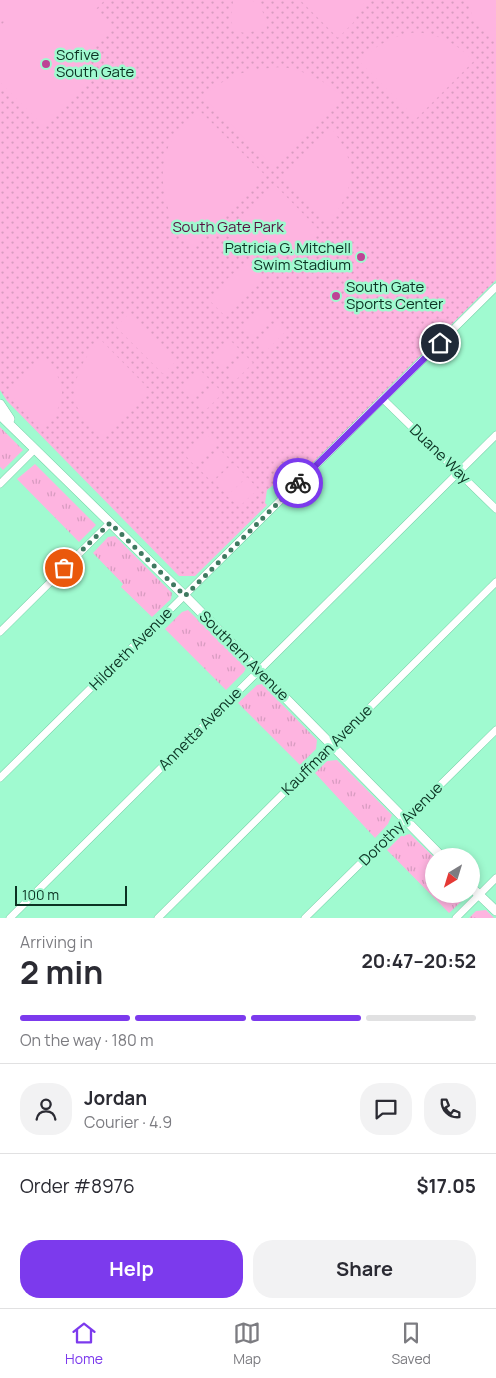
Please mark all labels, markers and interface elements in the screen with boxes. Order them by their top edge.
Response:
place label: Sofive South Gate [56,44,135,82]
marker: Sofive South Gate [40,58,52,70]
park label: South Gate Park [172,216,284,237]
place label: Patricia G. Mitchell Swim Stadium [225,237,351,275]
marker: Patricia G. Mitchell Swim Stadium [355,251,367,263]
place label: South Gate Sports Center [346,276,444,314]
marker: South Gate Sports Center [330,290,342,302]
pin [419,322,461,364]
icon: home [426,329,454,357]
street label: Duane Way [405,419,475,488]
courier [273,458,323,508]
icon: bike [284,469,312,497]
pin [43,547,85,589]
icon: bag [50,554,78,582]
street label: Hildreth Avenue [85,602,177,695]
street label: Southern Avenue [195,606,294,705]
street label: Annetta Avenue [153,682,246,775]
street label: Kauffman Avenue [277,699,377,800]
street label: Dorothy Avenue [354,777,447,870]
north arrow [425,848,480,902]
map controls [425,848,480,903]
scale bar [15,883,128,906]
text: 100 m [22,885,59,904]
text: Arriving in [20,931,93,953]
text: 20:47–20:52 [361,948,476,974]
text: 2 min [20,950,103,994]
text: On the way · 180 m [20,1029,153,1051]
button: person [20,1083,72,1135]
button: chat [360,1083,412,1135]
button: phone [424,1083,476,1135]
text: Jordan [84,1085,147,1111]
text: Courier · 4.9 [84,1111,172,1133]
text: Order #8976 [20,1173,135,1199]
text: $17.05 [417,1173,476,1199]
button: Help [20,1240,243,1298]
button: Share [253,1240,476,1298]
tab: Home [65,1319,103,1368]
tab: Map [233,1319,261,1368]
tab: Saved [391,1319,431,1368]

